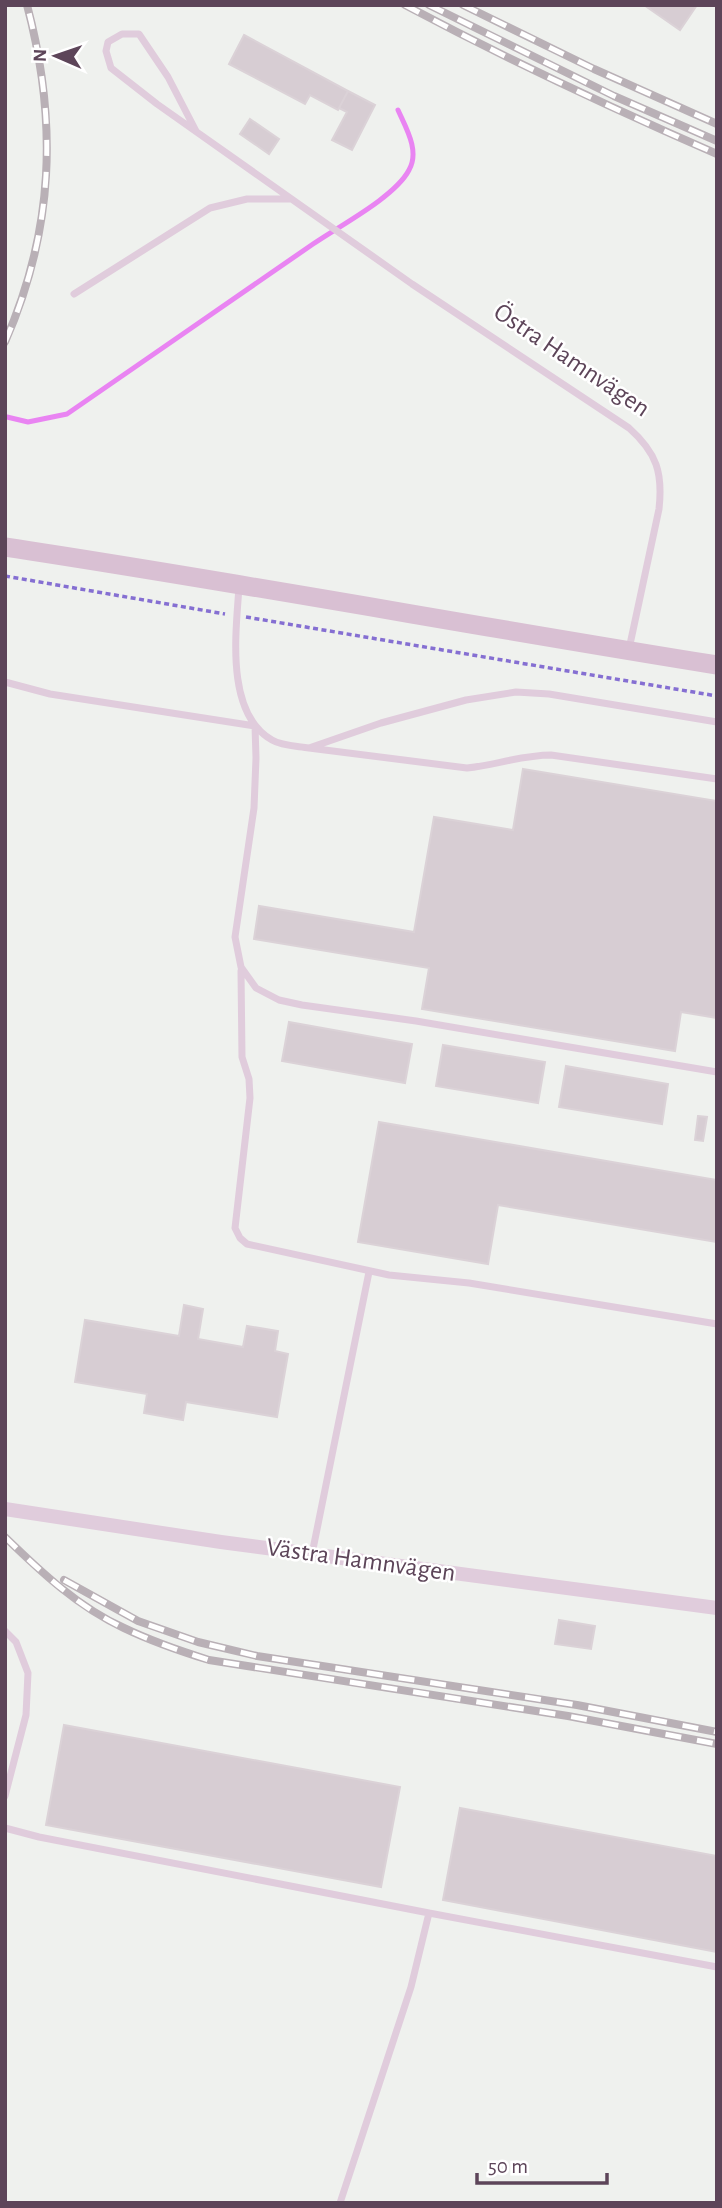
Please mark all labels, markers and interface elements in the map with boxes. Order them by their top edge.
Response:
north arrow [21,21,91,91]
text: N [31,49,50,62]
street label: Östra Hamnvägen [489,298,655,422]
street label: Västra Hamnvägen [265,1534,457,1586]
scale bar [477,2142,606,2186]
text: 50 m [488,2156,528,2177]

